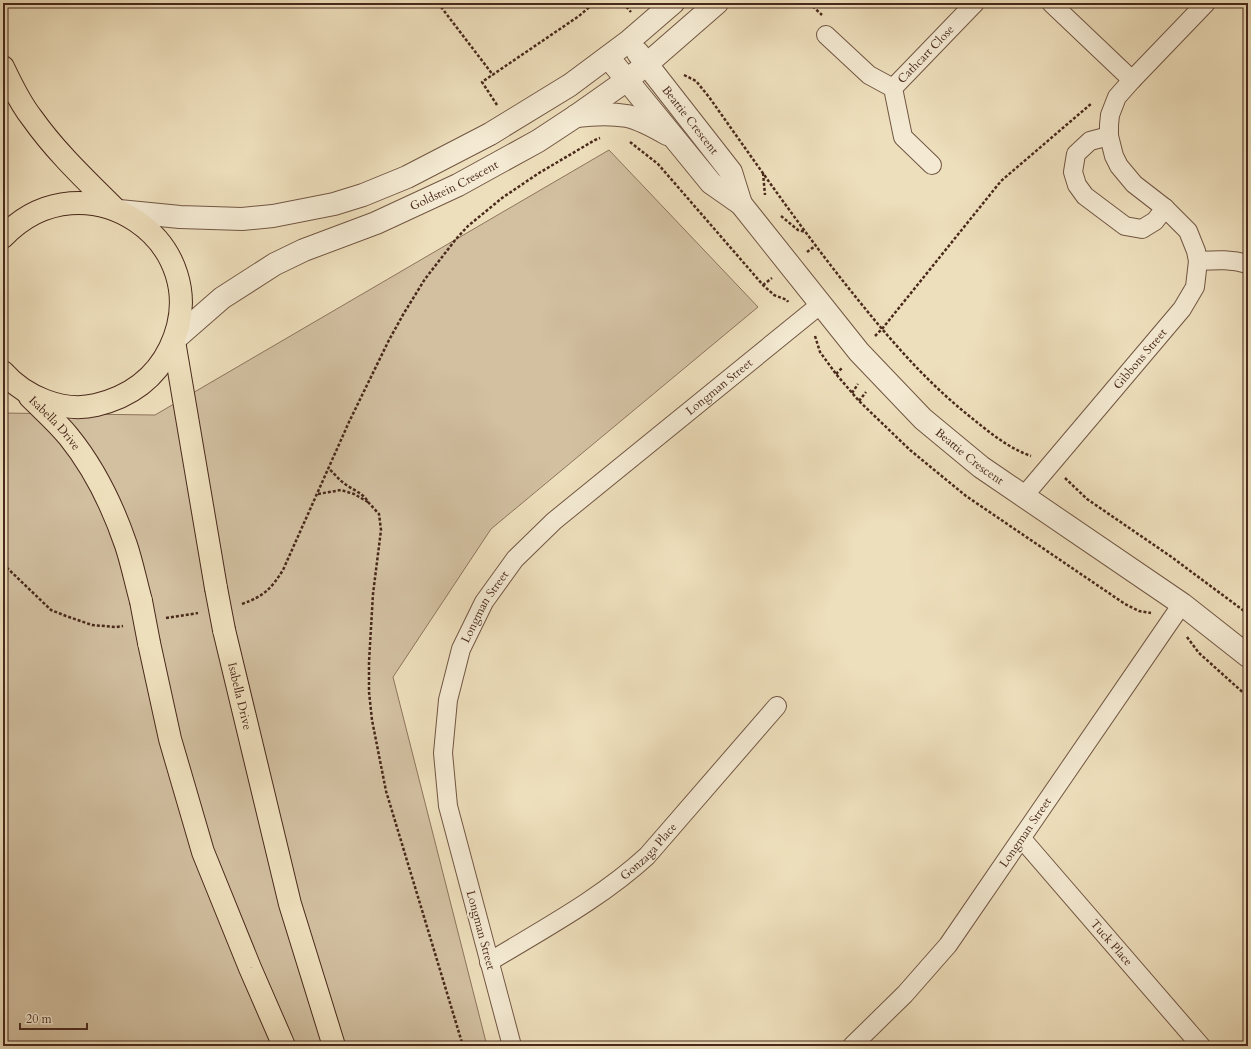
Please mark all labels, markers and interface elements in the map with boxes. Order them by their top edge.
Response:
street label: Cathcart Close [894,22,957,87]
street label: Beattie Crescent [658,82,722,158]
street label: Goldstein Crescent [407,156,501,214]
street label: Gibbons Street [1109,325,1170,393]
street label: Longman Street [682,355,756,419]
street label: Isabella Drive [26,392,84,453]
street label: Beattie Crescent [932,424,1007,488]
street label: Longman Street [457,567,512,646]
street label: Isabella Drive [224,661,256,731]
street label: Longman Street [996,794,1055,871]
street label: Gonzaga Place [617,819,680,884]
street label: Longman Street [463,889,499,972]
street label: Tuck Place [1087,916,1136,969]
scale bar [20,1005,87,1031]
text: 20 m [26,1011,53,1027]

